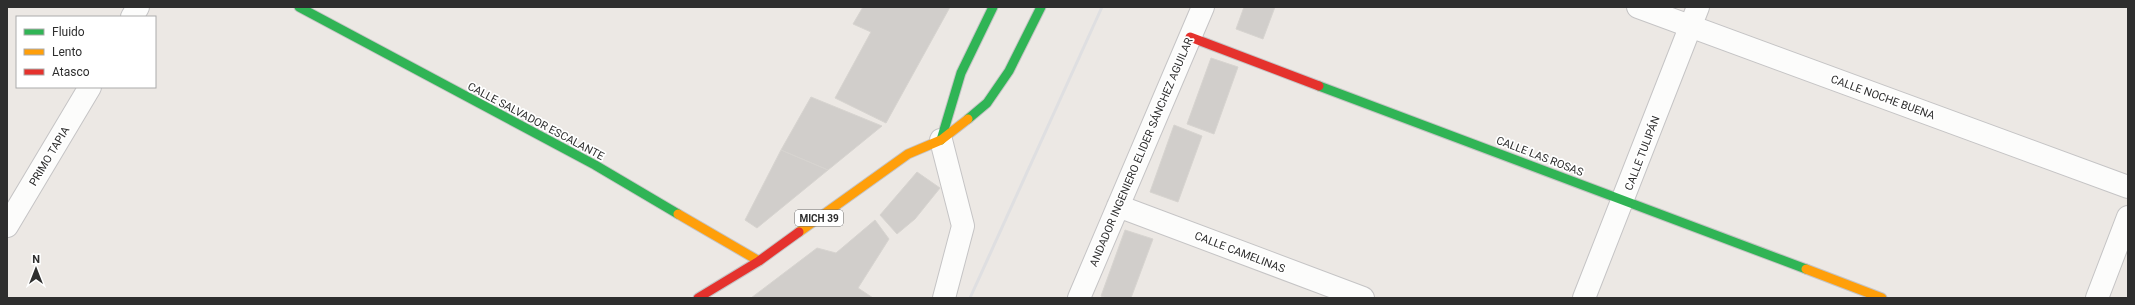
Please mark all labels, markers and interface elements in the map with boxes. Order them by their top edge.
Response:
legend [16,16,156,88]
text: Fluido [52,25,85,39]
street label: ANDADOR INGENIERO ELIDER SÁNCHEZ AGUILAR [1087,36,1196,269]
text: Lento [52,45,82,59]
text: Atasco [52,65,90,79]
street label: CALLE NOCHE BUENA [1829,73,1937,123]
street label: CALLE SALVADOR ESCALANTE [465,80,606,163]
street label: CALLE TULIPÁN [1622,114,1663,192]
street label: PRIMO TAPIA [27,124,73,188]
street label: CALLE LAS ROSAS [1494,134,1586,179]
road number: MICH 39 [795,210,843,226]
street label: CALLE CAMELINAS [1193,229,1287,276]
north arrow [16,249,56,289]
text: N [32,253,40,266]

